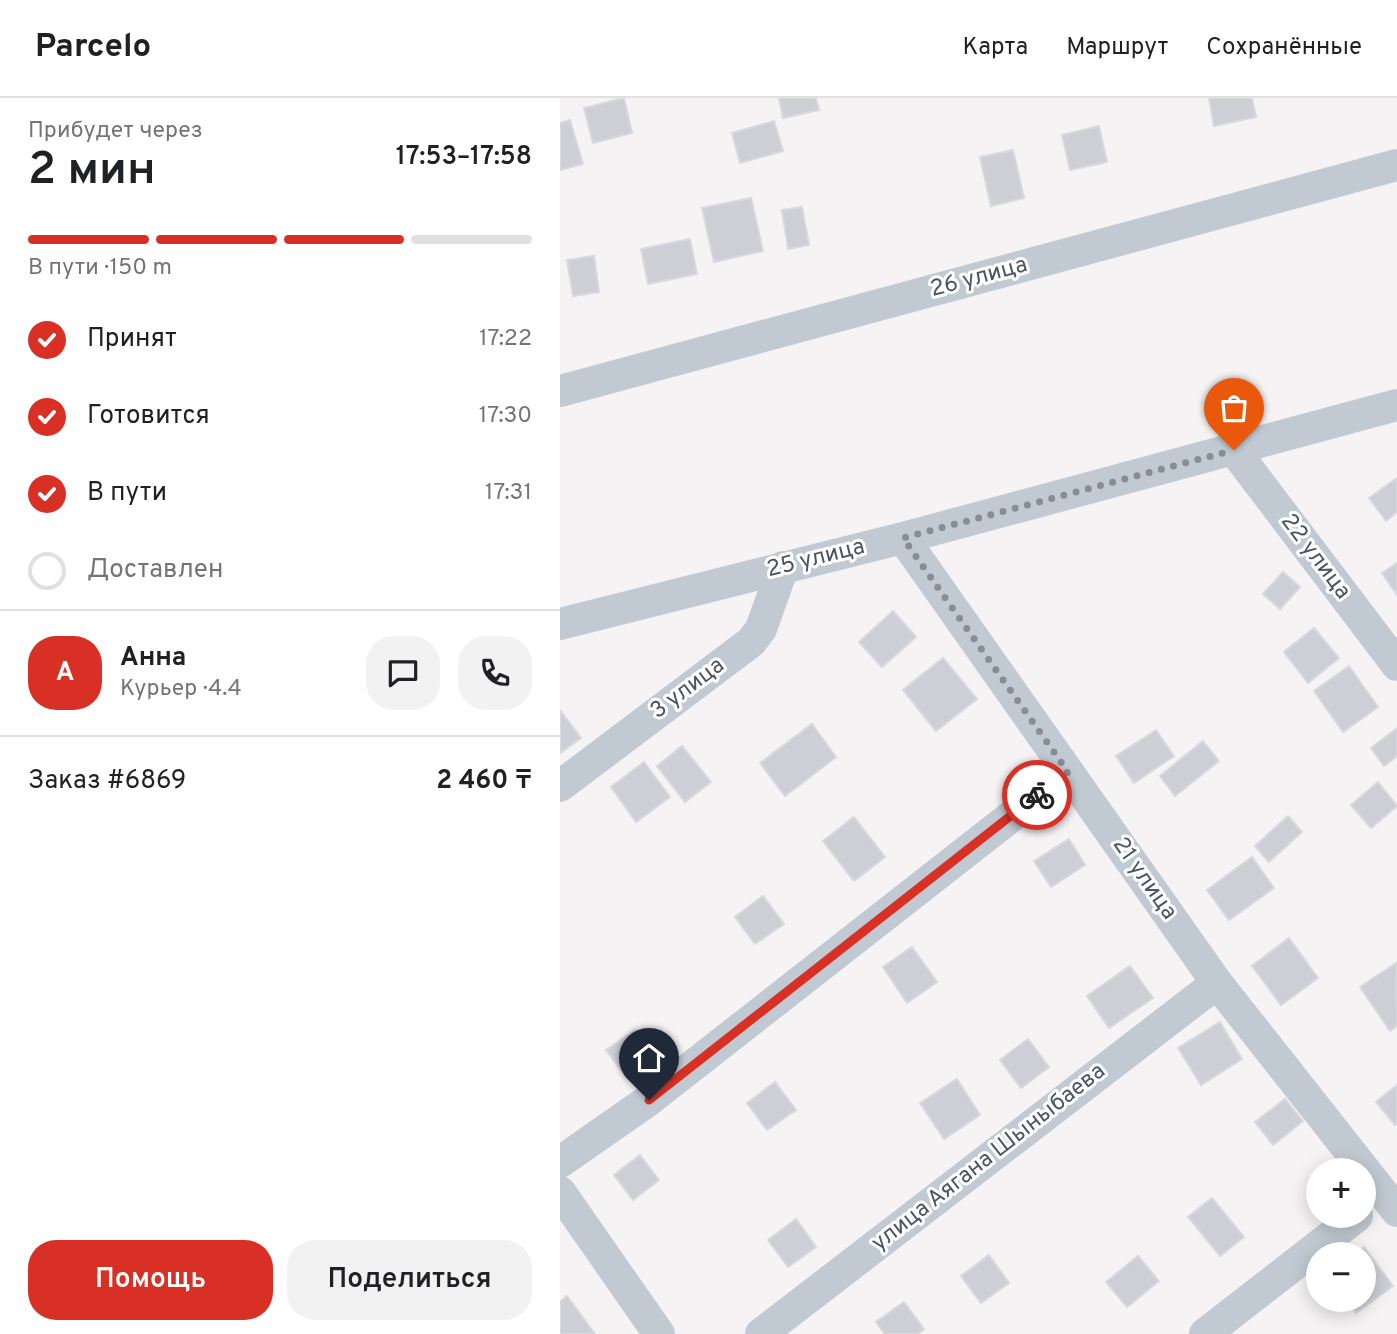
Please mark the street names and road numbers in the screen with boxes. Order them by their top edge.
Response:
street label: 26 улица [927,251,1031,305]
street label: 22 улица [1273,508,1357,606]
street label: 25 улица [764,533,868,585]
street label: 3 улица [645,652,731,726]
street label: 21 улица [1105,832,1183,926]
street label: улица Аягана Шыныбаева [866,1058,1112,1258]

